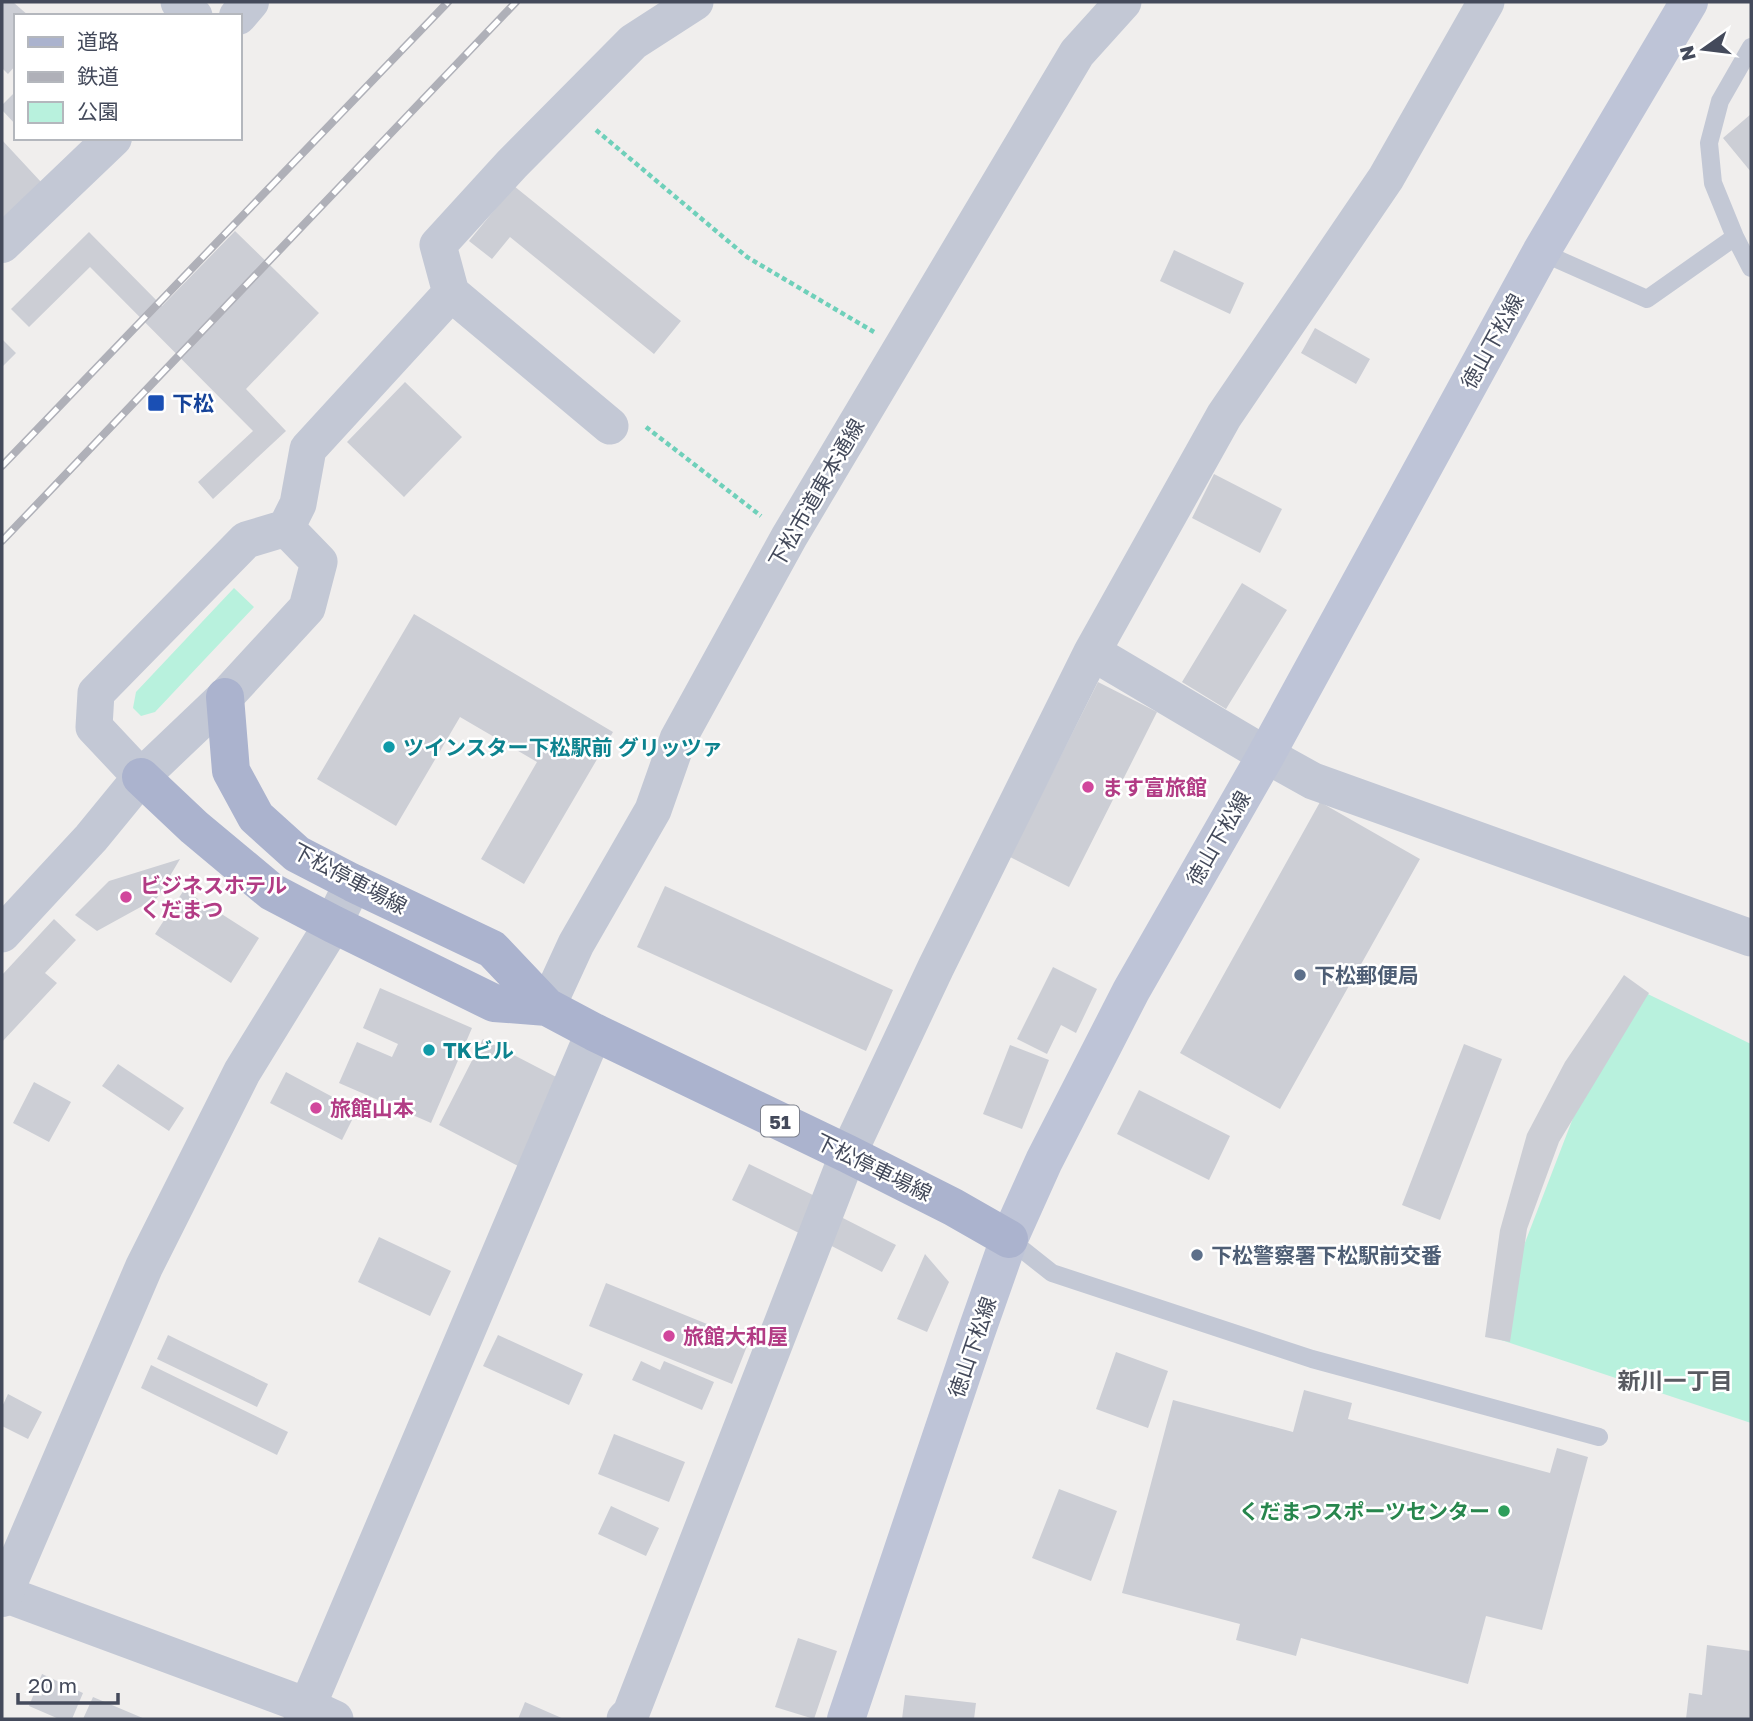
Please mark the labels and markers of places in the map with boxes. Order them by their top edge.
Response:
place label: 下松 [172,390,214,416]
marker: 下松 [146,393,166,413]
place label: ツインスター下松駅前 グリッツァ [403,734,723,760]
marker: ツインスター下松駅前 グリッツァ [381,739,397,755]
place label: ます富旅館 [1102,774,1207,800]
marker: ます富旅館 [1080,779,1096,795]
place label: ビジネスホテル くだまつ [140,872,287,922]
marker: ビジネスホテル くだまつ [118,889,134,905]
place label: 下松郵便局 [1314,962,1419,988]
marker: 下松郵便局 [1292,967,1308,983]
place label: TKビル [443,1037,514,1063]
marker: TKビル [421,1042,437,1058]
place label: 旅館山本 [330,1095,414,1121]
marker: 旅館山本 [308,1100,324,1116]
place label: 下松警察署下松駅前交番 [1211,1242,1442,1268]
marker: 下松警察署下松駅前交番 [1189,1247,1205,1263]
place label: 旅館大和屋 [683,1323,788,1349]
marker: 旅館大和屋 [661,1328,677,1344]
place label: くだまつスポーツセンター [1239,1498,1490,1524]
marker: くだまつスポーツセンター [1496,1503,1512,1519]

